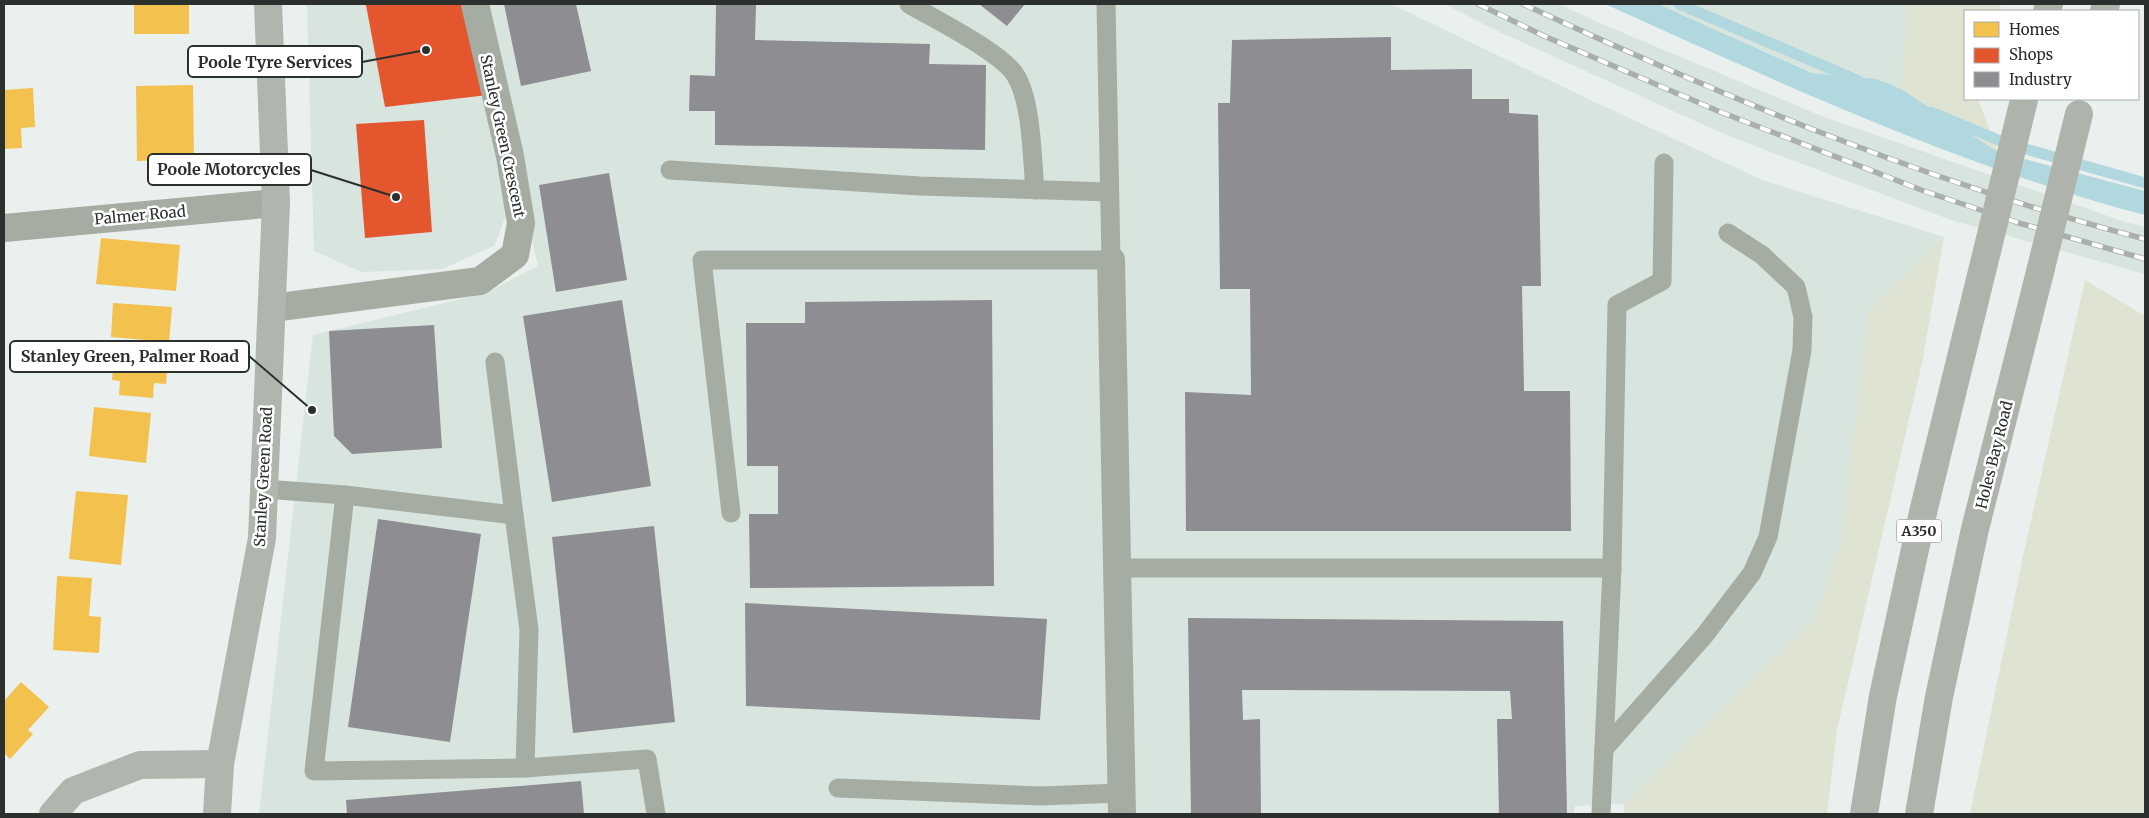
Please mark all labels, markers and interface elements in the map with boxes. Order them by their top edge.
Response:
legend [1964,10,2139,100]
text: Homes [2009,20,2060,39]
text: Shops [2009,45,2053,64]
callout: Poole Tyre Services [188,46,362,77]
text: Poole Tyre Services [198,52,352,72]
street label: Stanley Green Crescent [476,53,530,219]
text: Industry [2009,70,2072,89]
callout: Poole Motorcycles [148,154,311,185]
text: Poole Motorcycles [157,159,301,179]
street label: Palmer Road [94,202,186,228]
callout: Stanley Green, Palmer Road [10,341,249,372]
text: Stanley Green, Palmer Road [21,346,239,367]
street label: Holes Bay Road [1971,399,2017,511]
street label: Stanley Green Road [250,406,276,548]
road number: A350 [1896,520,1942,542]

